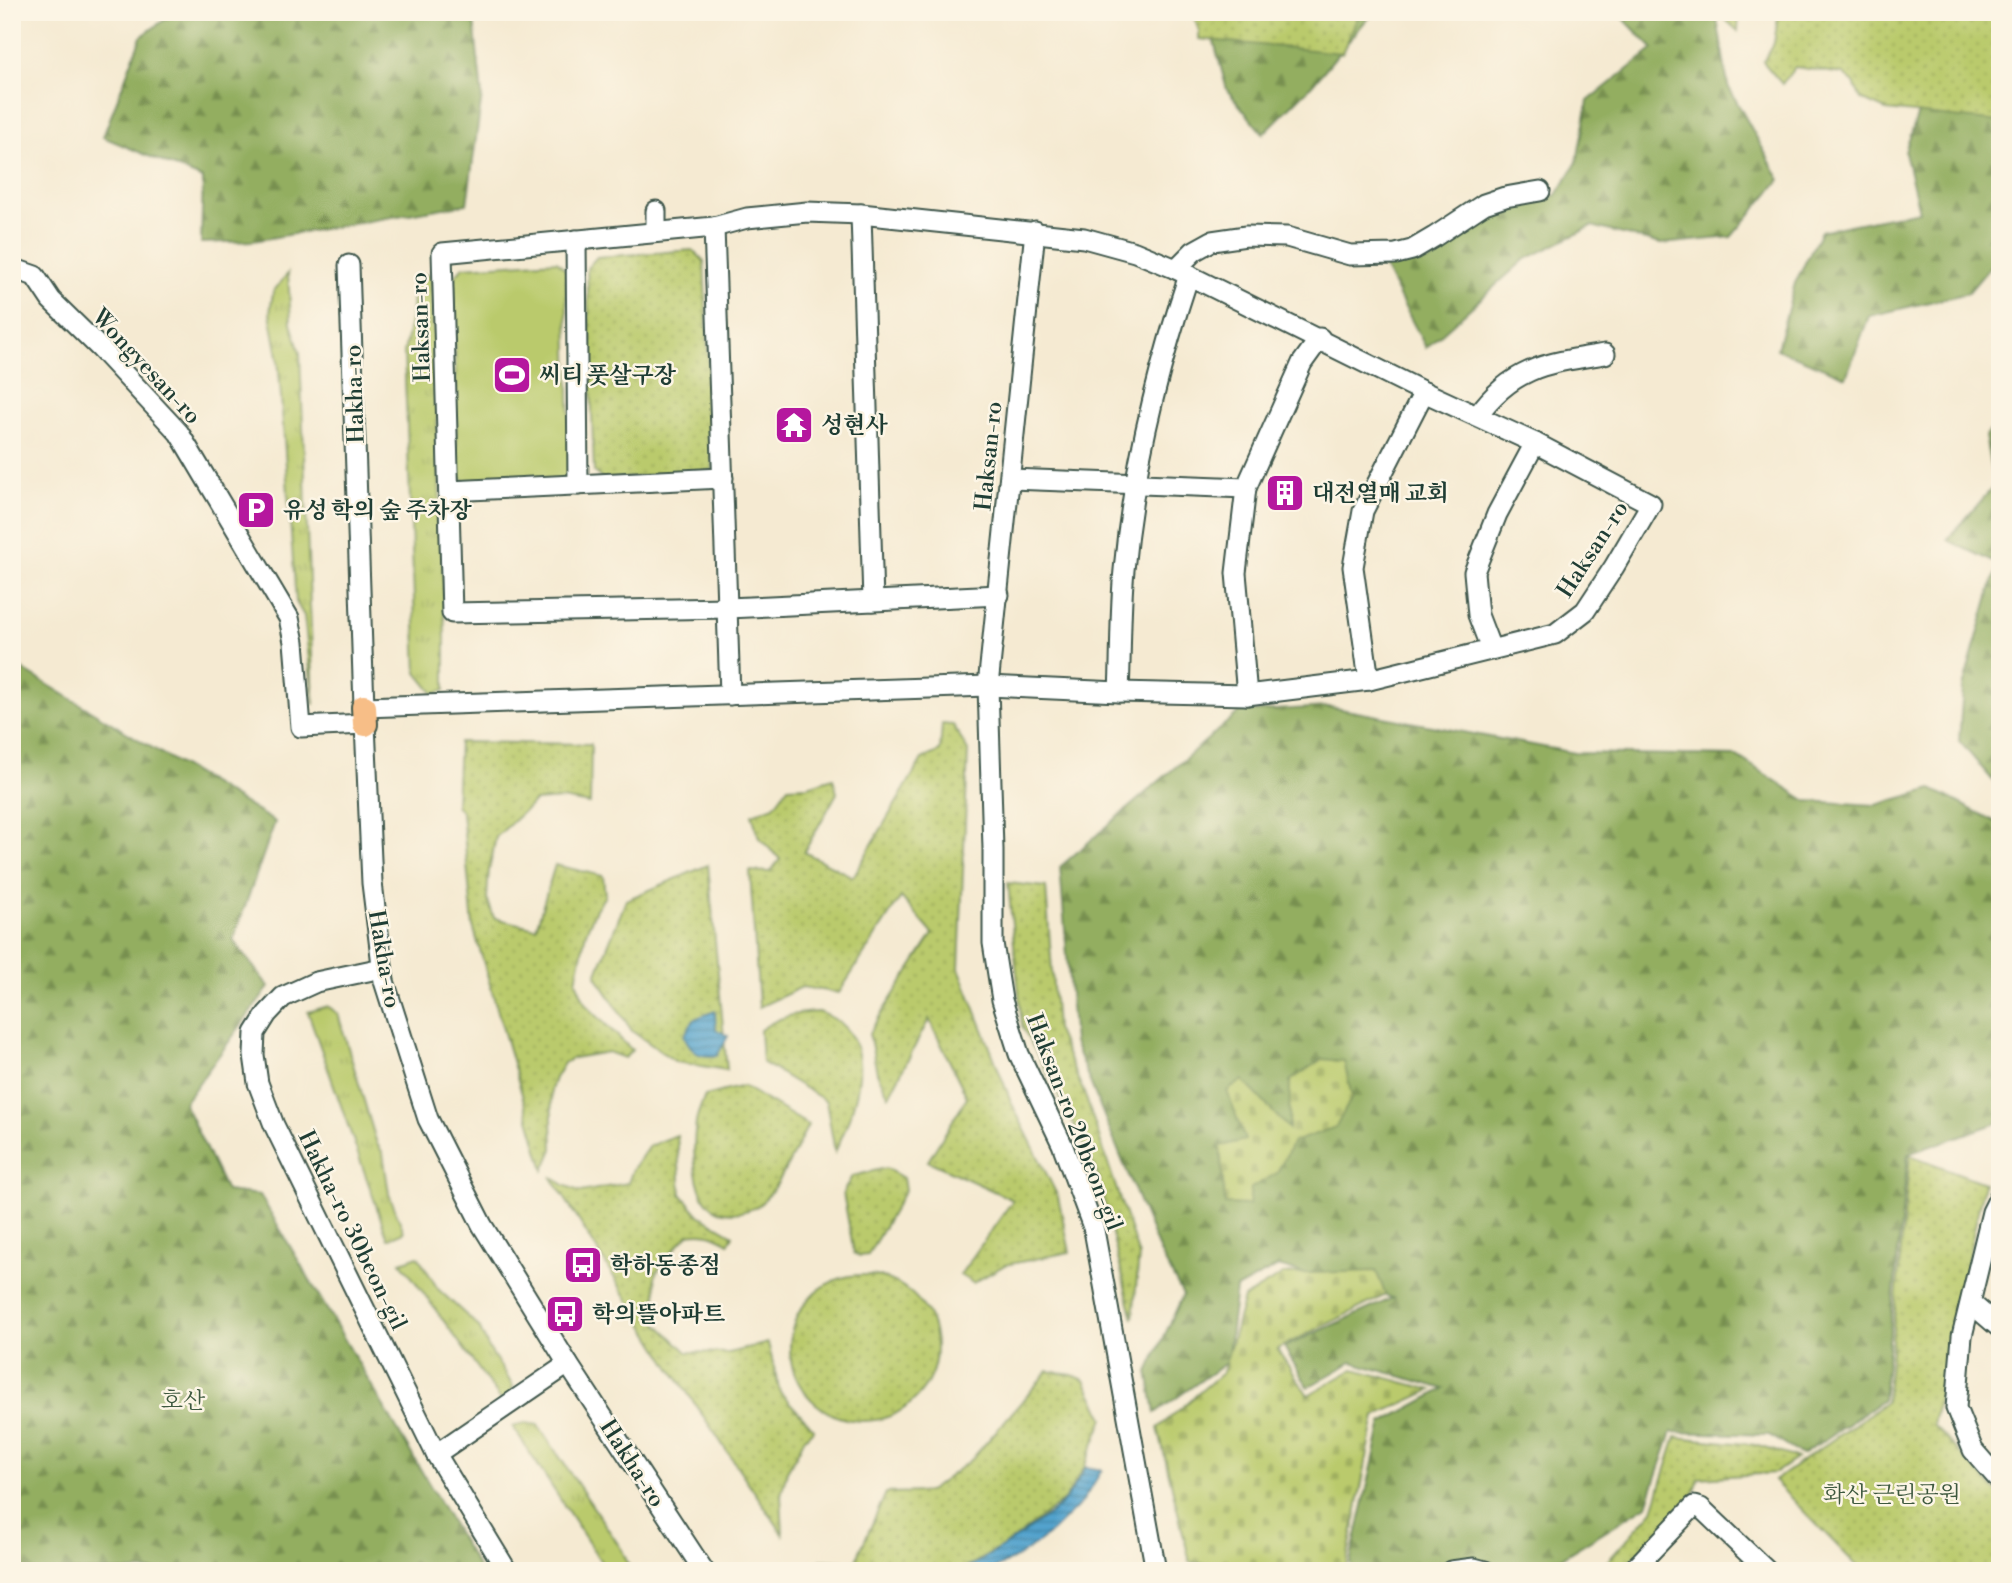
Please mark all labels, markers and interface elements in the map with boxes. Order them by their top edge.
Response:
street label: Haksan-ro [405,271,437,382]
street label: Wongyesan-ro [85,303,207,430]
street label: Hakha-ro [339,344,371,444]
sports icon: 씨티 풋살구장 [491,354,533,396]
place label: 씨티 풋살구장 [539,362,677,390]
street label: Haksan-ro [969,400,1009,512]
temple icon: 성현사 [773,404,815,446]
place label: 성현사 [821,412,888,440]
building icon: 대전열매 교회 [1264,472,1306,514]
place label: 대전열매 교회 [1312,480,1449,508]
parking icon: 유성 학의 숲 주차장 [235,489,277,531]
street label: Haksan-ro [1551,496,1635,603]
place label: 유성 학의 숲 주차장 [283,497,473,525]
street label: Hakha-ro [362,908,406,1010]
street label: Haksan-ro 20beon-gil [1020,1010,1128,1235]
street label: Hakha-ro 30beon-gil [292,1126,413,1335]
bus stop icon: 학하동종점 [562,1244,604,1286]
place label: 학하동종점 [610,1252,721,1280]
bus stop icon: 학의뜰아파트 [544,1293,586,1335]
place label: 학의뜰아파트 [592,1301,725,1329]
park label: 호산 [161,1387,206,1415]
street label: Hakha-ro [593,1414,671,1513]
park label: 화산 근린공원 [1823,1481,1961,1509]

